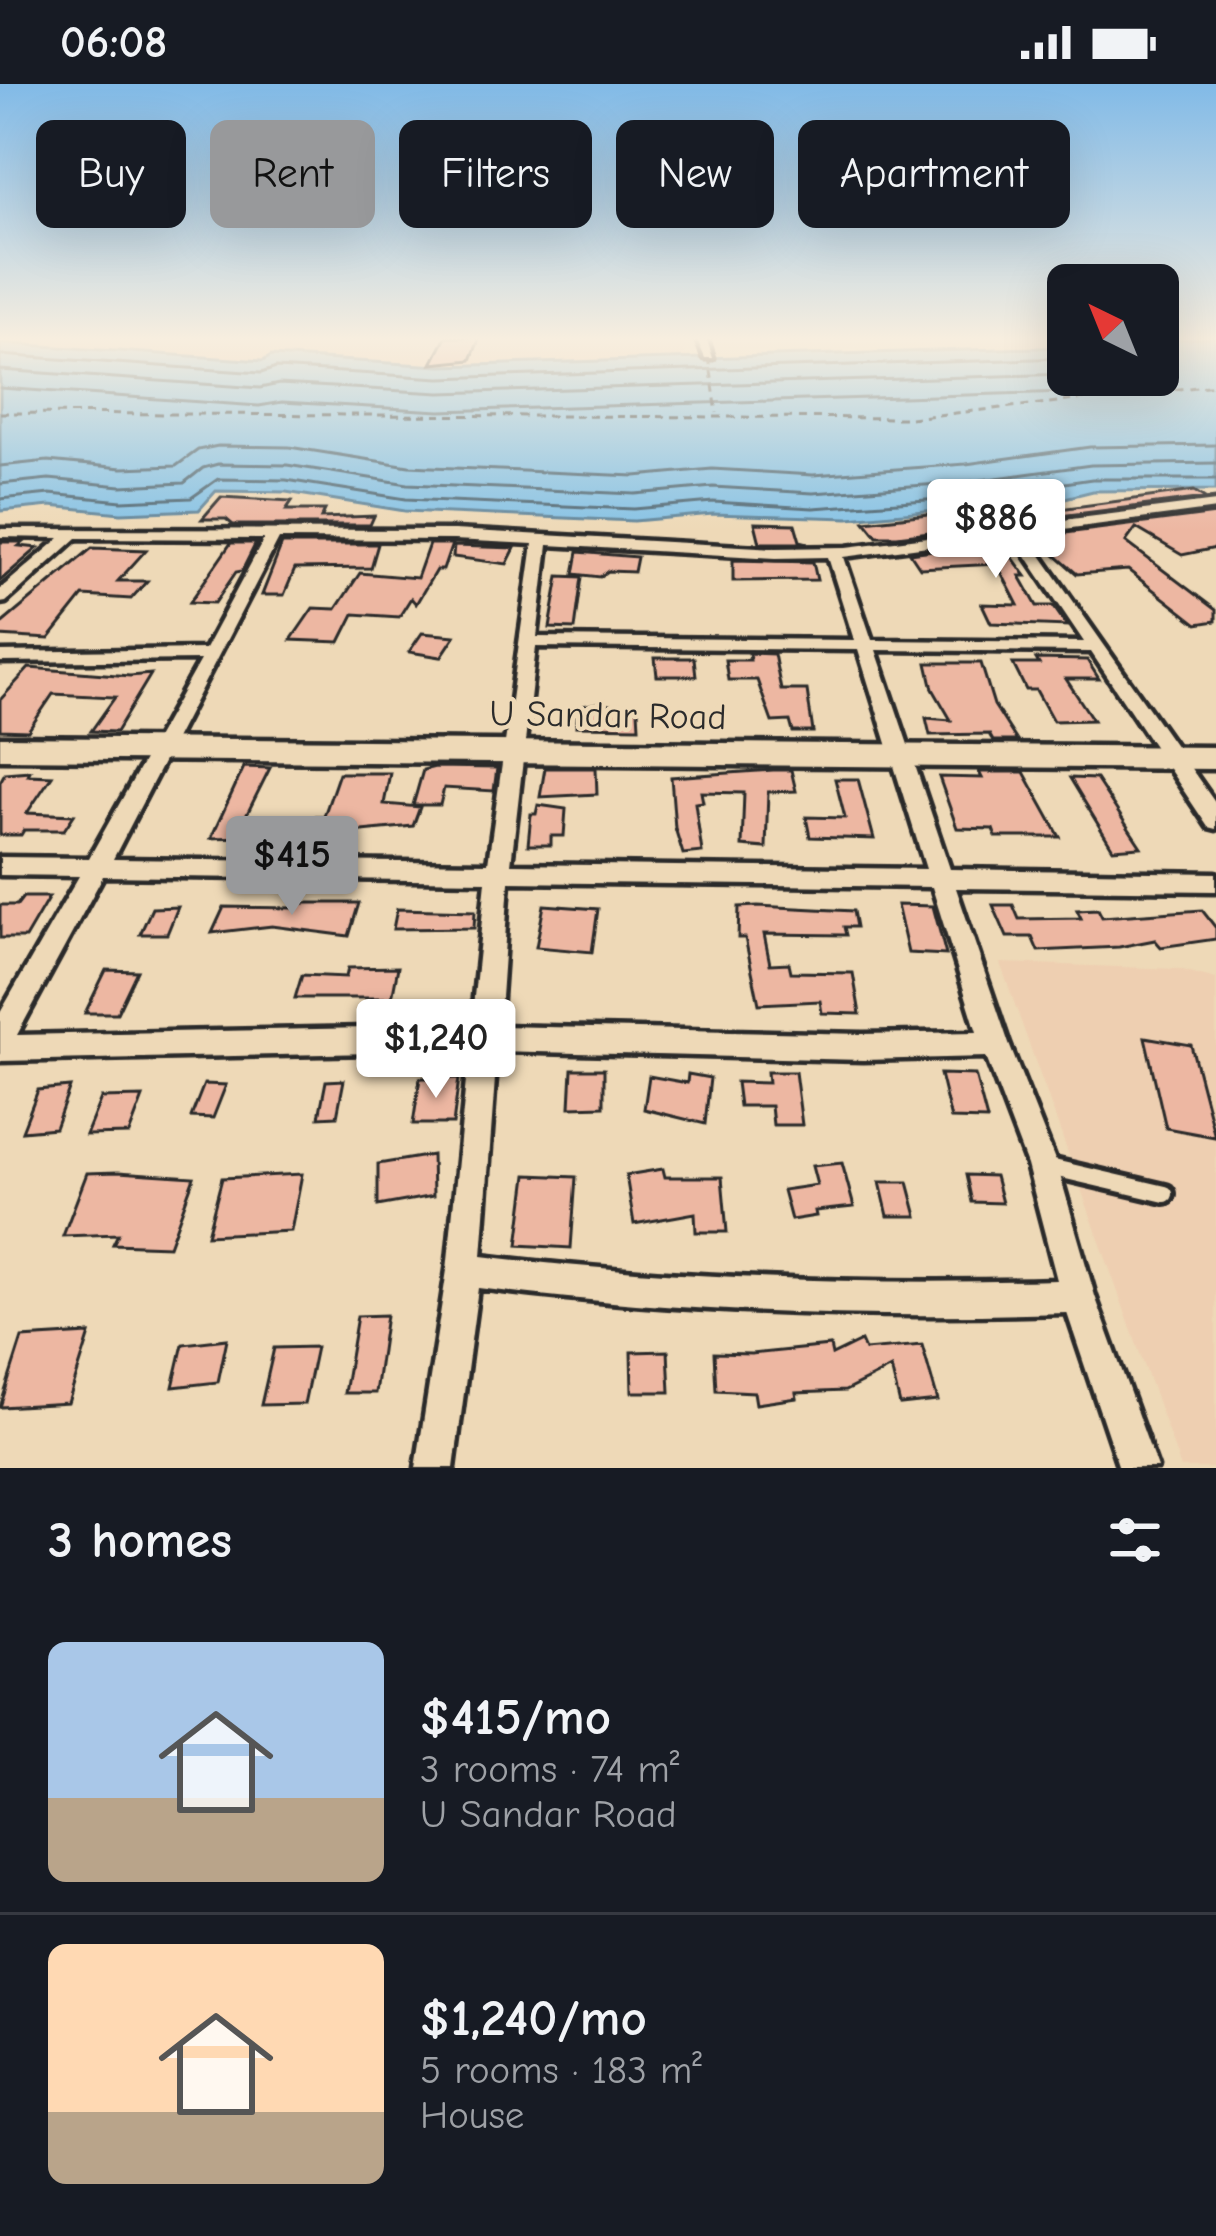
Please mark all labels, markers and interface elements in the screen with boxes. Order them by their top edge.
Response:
text: 06:08 [60,16,167,68]
chip: Buy [36,120,186,228]
chip: Rent [210,120,375,228]
chip: Filters [399,120,592,228]
chip: New [616,120,774,228]
chip: Apartment [798,120,1070,228]
north arrow [1047,264,1179,396]
map controls [1047,264,1179,396]
pin: $886 [925,479,1067,581]
text: $886 [954,495,1038,540]
street label: U Sandar Road [489,693,727,738]
pin: $415 [221,816,363,918]
text: $415 [253,832,331,877]
pin: $1,240 [338,999,534,1101]
text: $1,240 [383,1015,489,1060]
icon: filters [1102,1507,1168,1573]
text: 3 homes [48,1511,232,1570]
text: $415/mo [420,1688,611,1747]
icon: home [144,1690,288,1834]
text: 3 rooms · 74 m² [420,1747,679,1792]
text: U Sandar Road [420,1792,677,1837]
text: $1,240/mo [420,1989,647,2048]
icon: home [144,1992,288,2136]
text: 5 rooms · 183 m² [420,2048,702,2093]
text: House [420,2093,524,2138]

